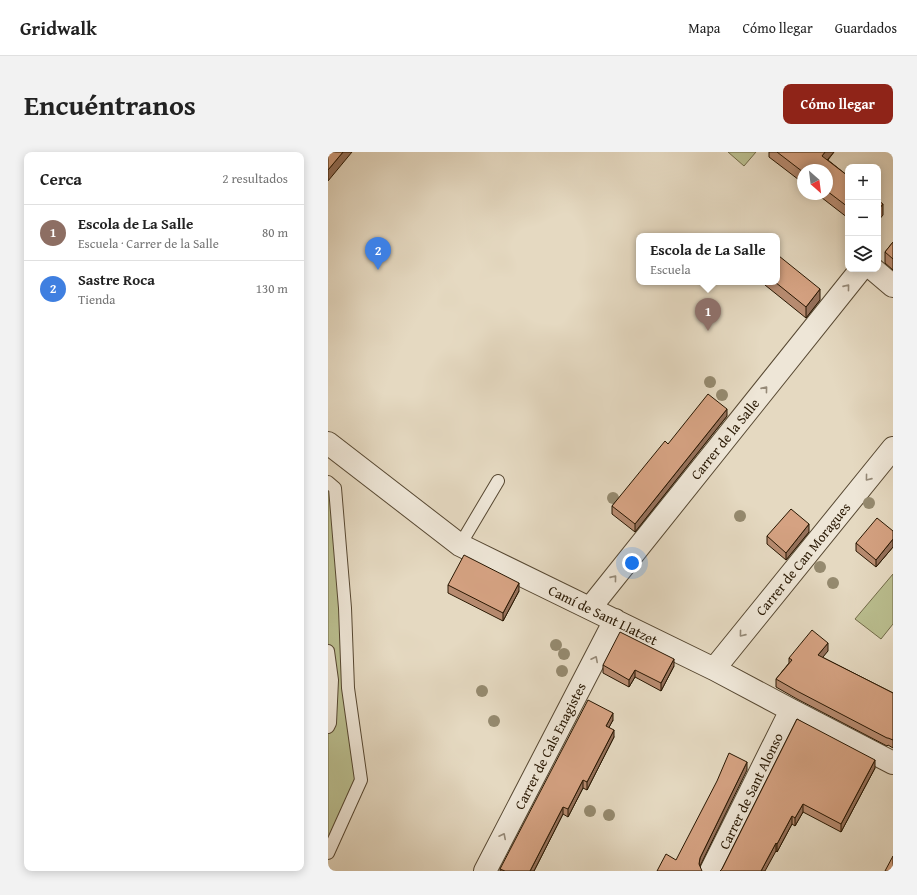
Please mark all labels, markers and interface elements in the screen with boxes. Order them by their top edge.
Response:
text: Gridwalk [20,14,97,42]
text: Mapa [688,18,720,38]
text: Cómo llegar [742,18,813,38]
text: Guardados [835,18,897,38]
text: Encuéntranos [24,84,196,125]
button: Cómo llegar [783,84,893,124]
north arrow [797,164,833,200]
map controls [845,164,881,272]
button: + [845,164,881,200]
text: Cerca [40,166,82,191]
text: 2 resultados [222,169,288,188]
button: − [845,200,881,236]
text: Escola de La Salle [78,213,193,234]
text: 1 [50,223,56,242]
text: 80 m [262,223,288,242]
popup [636,233,780,285]
text: Escuela · Carrer de la Salle [78,234,219,253]
button: layers [845,236,881,272]
pin: 2 [365,237,391,270]
text: Escola de La Salle [650,239,766,260]
text: Escuela [650,260,691,279]
text: Sastre Roca [78,269,155,290]
text: 2 [50,279,56,298]
text: 130 m [256,279,288,298]
one-way arrow [842,285,849,292]
text: Tienda [78,290,115,309]
pin: 1 [695,298,721,331]
one-way arrow [761,386,768,393]
street label: Carrer de la Salle [686,394,764,484]
one-way arrow [866,474,873,481]
street label: Carrer de Can Moragues [751,498,855,620]
your location [622,553,642,573]
one-way arrow [610,575,617,582]
street label: Camí de Sant Llatzet [545,580,661,650]
one-way arrow [740,629,747,636]
one-way arrow [590,655,598,663]
street label: Carrer de Cals Enagistes [509,679,591,813]
street label: Carrer de Sant Alonso [714,729,788,853]
one-way arrow [498,833,506,841]

